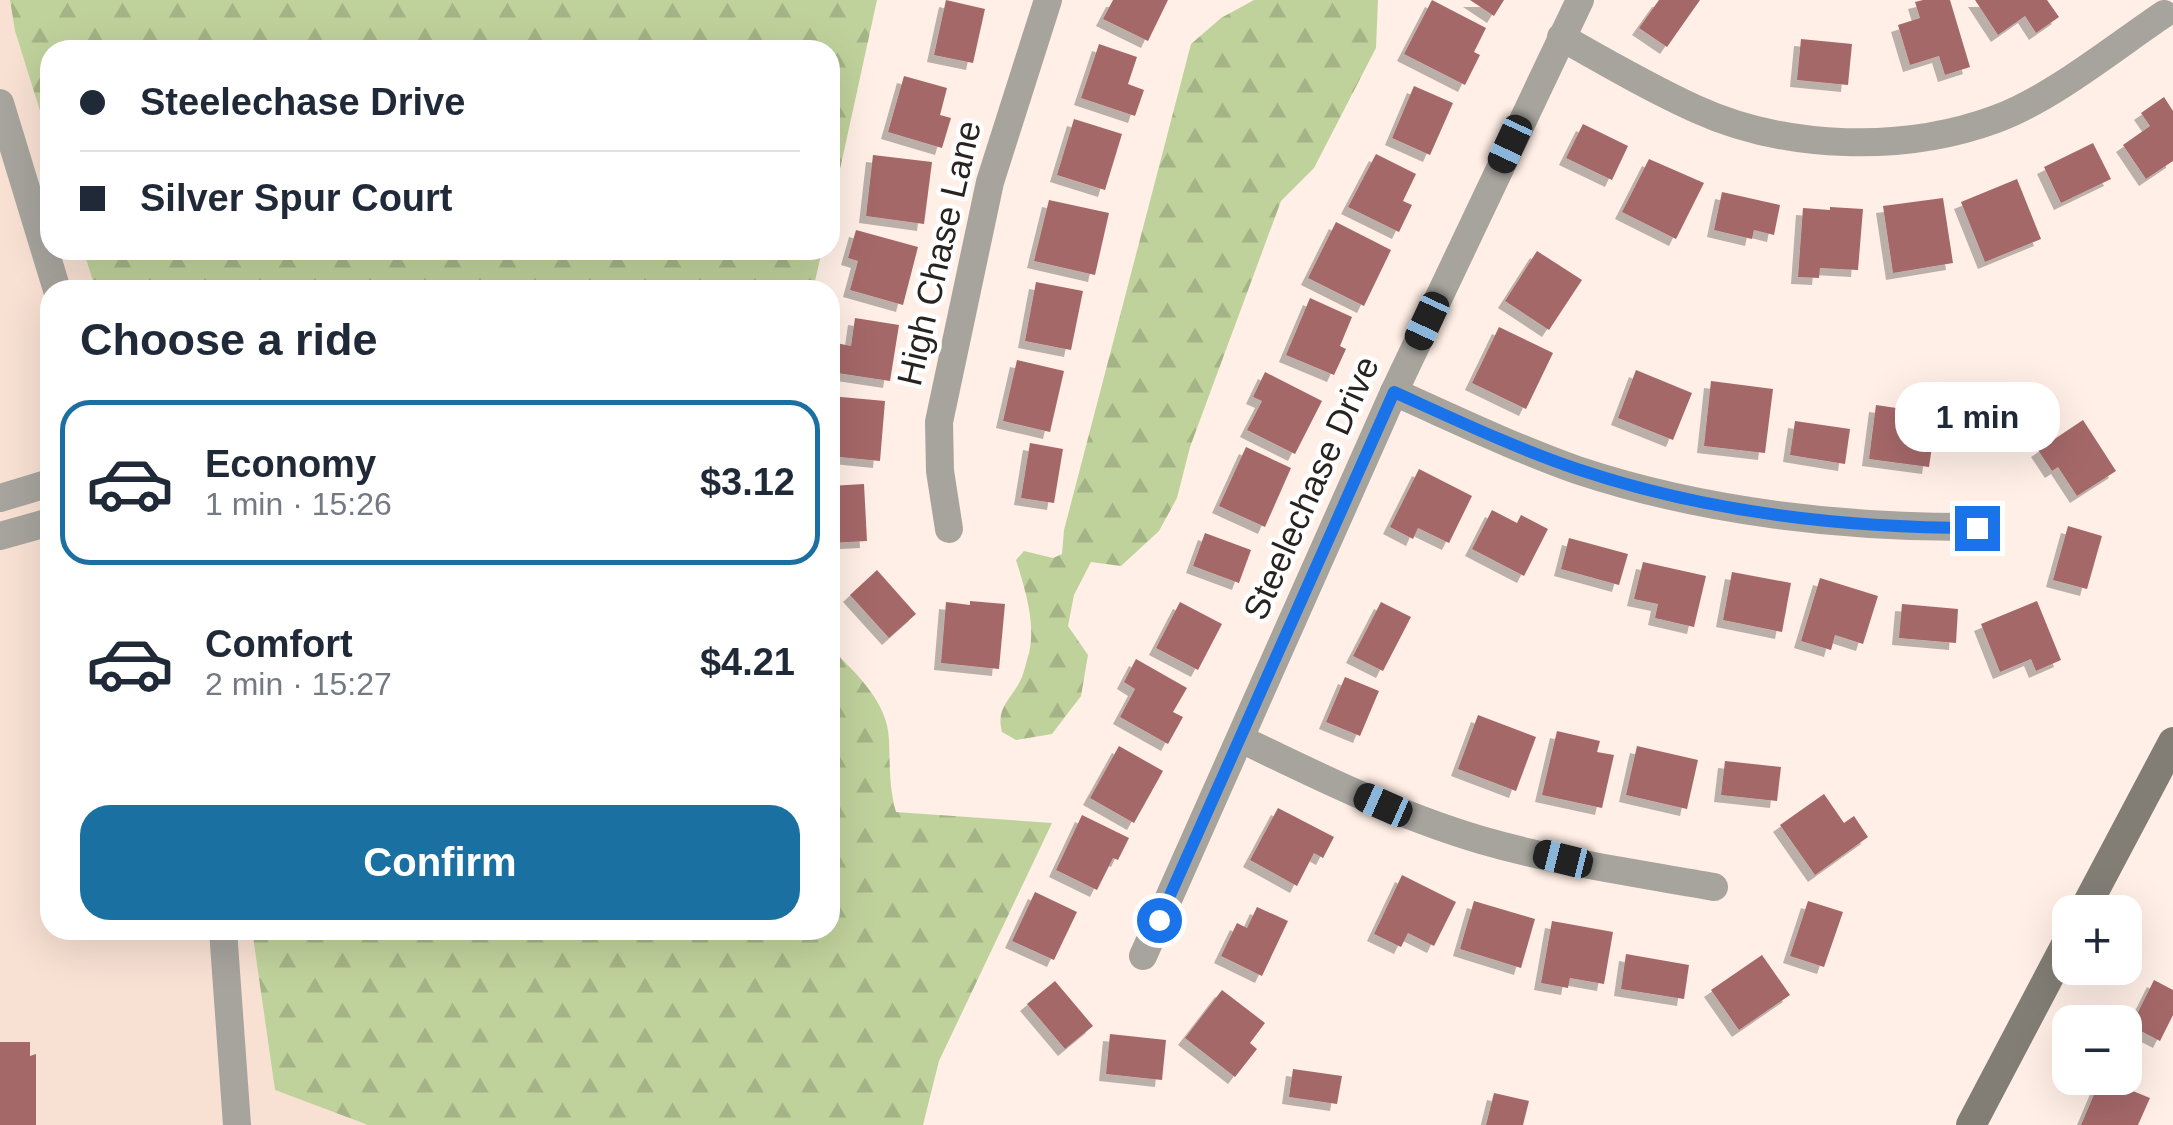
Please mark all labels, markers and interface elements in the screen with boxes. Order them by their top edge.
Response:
text: Steelechase Drive [140,81,465,123]
car [1484,110,1536,178]
street label: High Chase Lane [889,117,988,389]
text: Silver Spur Court [140,177,453,219]
car [1401,287,1453,355]
text: Choose a ride [80,314,378,365]
street label: Steelechase Drive [1235,350,1386,625]
callout: 1 min [1894,383,2060,453]
text: 1 min [1936,399,2019,435]
icon: car [85,438,175,528]
text: Economy [205,443,376,485]
text: $3.12 [700,461,795,503]
text: 1 min · 15:26 [205,486,392,522]
route end [1955,506,2000,551]
icon: car [85,618,175,708]
text: Comfort [205,623,353,665]
text: $4.21 [700,641,795,683]
text: 2 min · 15:27 [205,666,392,702]
car [1349,779,1417,831]
button: Confirm [80,805,800,920]
car [1530,837,1596,881]
map controls [2052,895,2142,1095]
button: + [2052,895,2142,985]
route start [1137,898,1182,943]
button: − [2052,1005,2142,1095]

